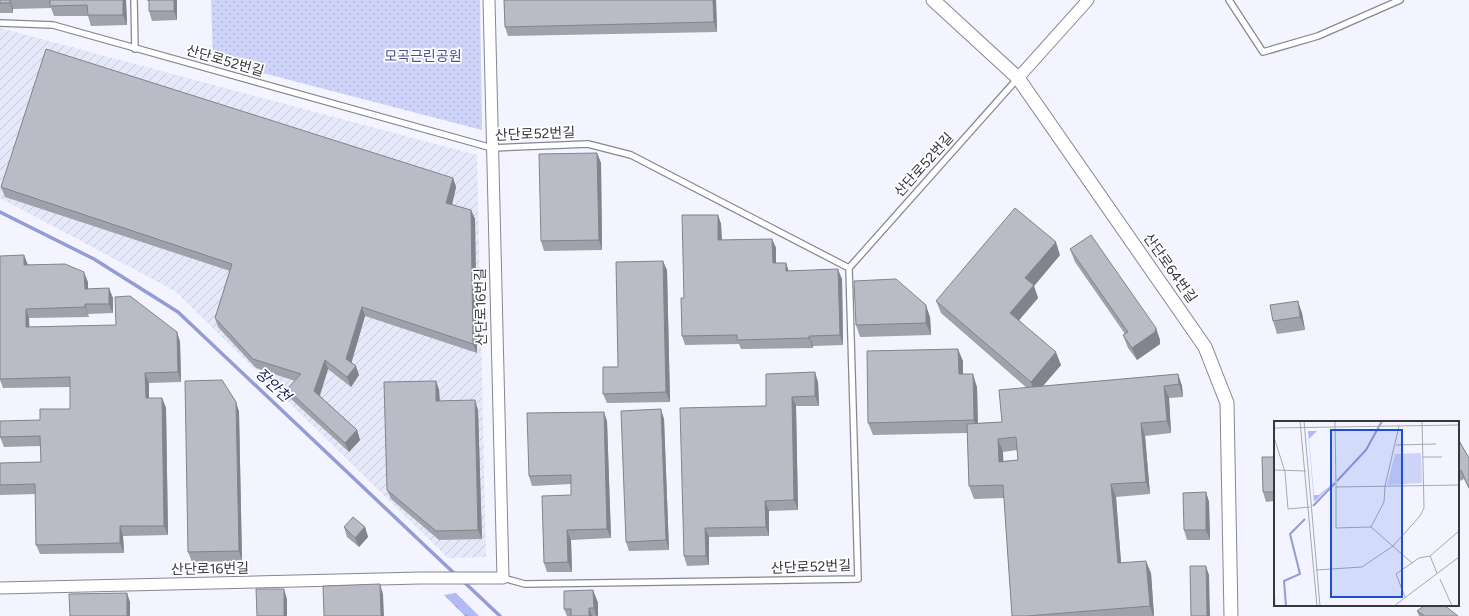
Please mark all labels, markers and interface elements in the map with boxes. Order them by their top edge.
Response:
street label: 산단로52번길 [184,42,266,80]
park label: 모곡근린공원 [384,48,462,65]
street label: 산단로52번길 [495,124,575,144]
street label: 산단로52번길 [891,129,957,201]
street label: 산단로64번길 [1140,230,1200,306]
street label: 산단로16번길 [472,268,490,346]
water label: 장안천 [252,364,296,407]
inset map [1274,421,1459,606]
street label: 산단로52번길 [771,557,851,577]
street label: 산단로16번길 [171,560,249,578]

